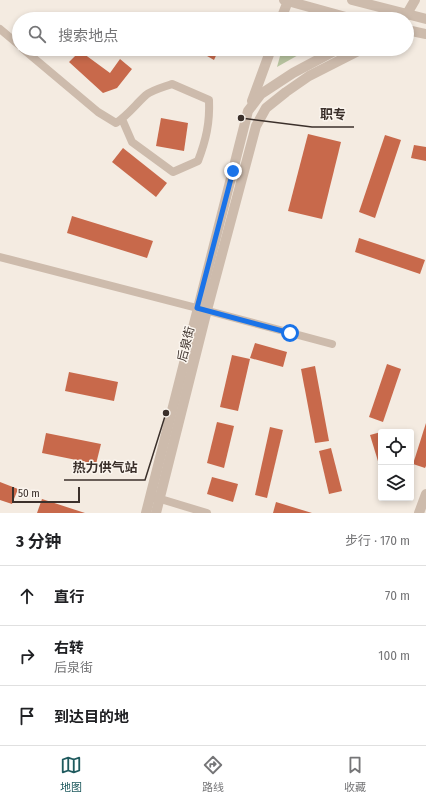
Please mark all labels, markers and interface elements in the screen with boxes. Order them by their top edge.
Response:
search box [12,12,414,56]
icon: search [26,23,48,45]
text: 搜索地点 [58,27,118,45]
callout: 职专 [312,102,354,127]
text: 职专 [320,107,346,122]
route end [224,162,242,180]
route start [281,324,299,342]
street label: 后泉街 [175,325,197,363]
map controls [378,429,414,501]
button: locate [378,429,414,465]
callout: 热力供气站 [64,455,145,480]
text: 热力供气站 [72,460,138,475]
button: layers [378,465,414,501]
scale bar [12,485,80,504]
text: 50 m [18,487,40,500]
text: 3 分钟 [16,531,62,552]
text: 步行 · 170 m [345,533,410,548]
icon: ahead [16,585,38,607]
text: 直行 [54,588,84,606]
text: 70 m [385,588,410,603]
text: 右转 [54,639,84,657]
icon: right [16,645,38,667]
text: 100 m [378,648,410,663]
text: 后泉街 [54,660,93,675]
icon: arrive [16,705,38,727]
text: 到达目的地 [54,708,129,726]
tab: 地图 [60,754,82,794]
tab: 路线 [202,754,224,794]
tab: 收藏 [344,754,366,794]

